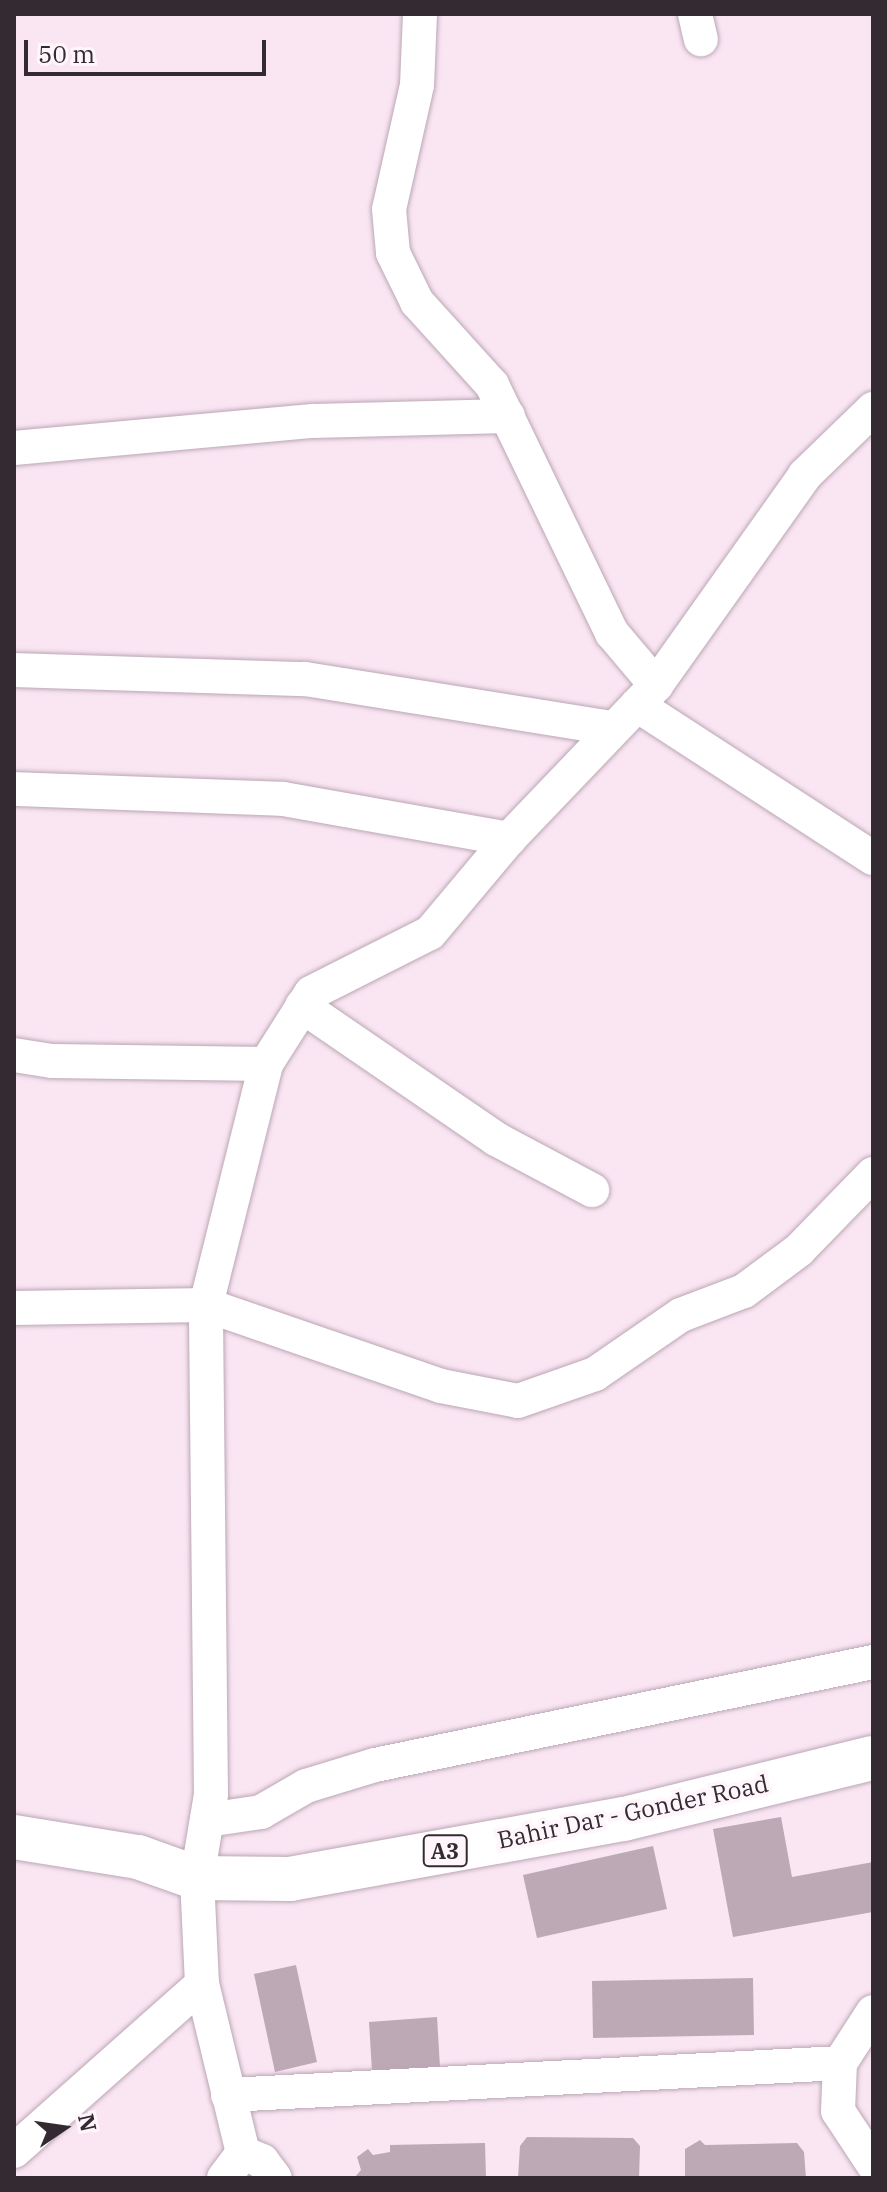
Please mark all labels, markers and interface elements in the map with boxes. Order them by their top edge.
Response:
scale bar [28,24,270,74]
text: 50 m [38,38,95,70]
street label: Bahir Dar - Gonder Road [495,1769,771,1855]
road number: A3 [421,1833,469,1869]
north arrow [24,2088,104,2168]
text: N [72,2111,104,2134]

